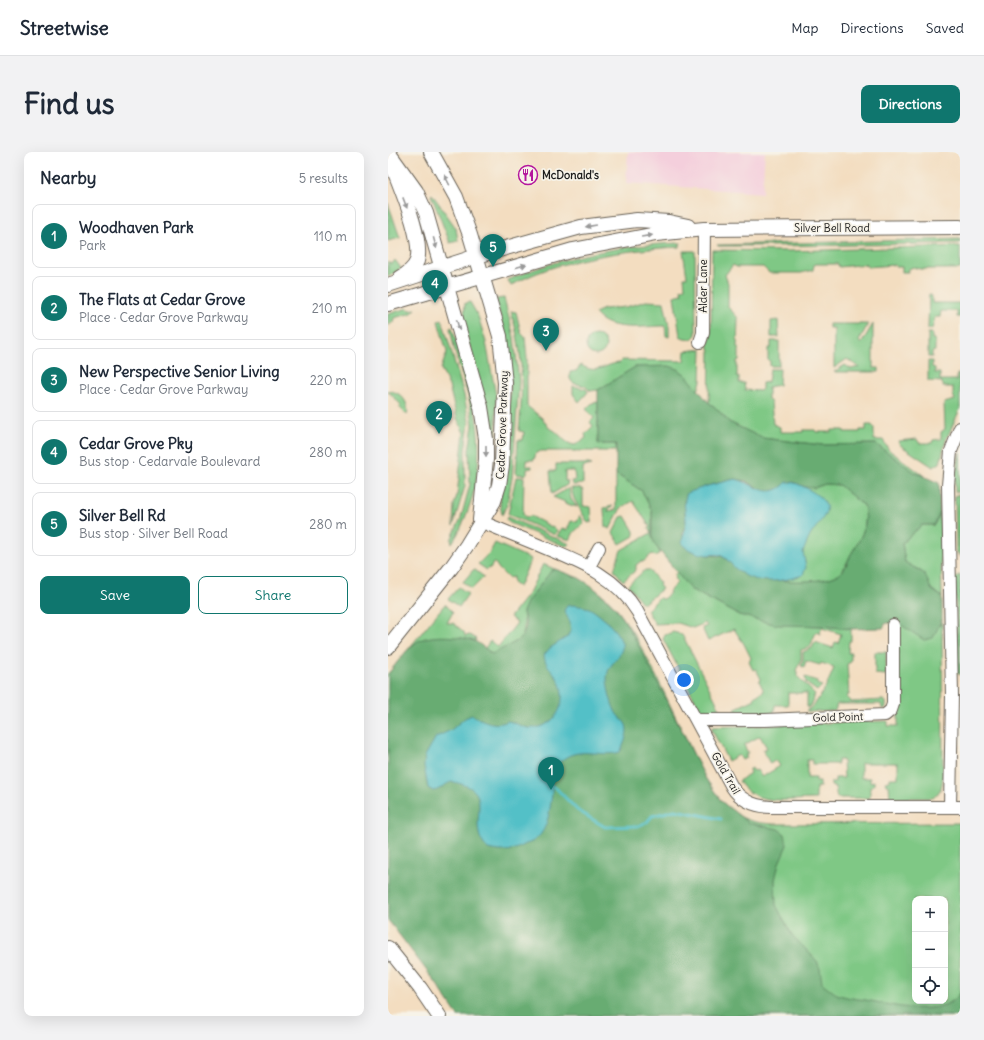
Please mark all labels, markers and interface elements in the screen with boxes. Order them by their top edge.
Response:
text: Streetwise [20,16,109,40]
text: Map [791,19,818,37]
text: Directions [840,19,904,37]
text: Saved [926,19,964,37]
button: Directions [861,85,960,123]
text: Find us [24,86,115,122]
restaurant icon: McDonald's [517,164,539,186]
text: Nearby [40,167,96,189]
place label: McDonald's [542,168,599,182]
text: 5 results [299,170,348,187]
one-way arrow [444,174,450,186]
one-way arrow [403,197,409,209]
text: Woodhaven Park [79,218,194,237]
street label: Silver Bell Road [794,221,870,235]
one-way arrow [585,223,597,229]
text: 1 [51,228,57,245]
text: 110 m [314,228,347,245]
one-way arrow [641,233,653,239]
pin: 5 [480,234,506,267]
text: Park [79,237,106,254]
one-way arrow [432,238,438,250]
street label: Alder Lane [696,259,710,313]
one-way arrow [515,263,527,269]
pin: 4 [422,270,448,303]
text: The Flats at Cedar Grove [79,290,245,309]
text: 2 [50,300,58,317]
text: 210 m [312,300,347,317]
text: Place · Cedar Grove Parkway [79,309,248,326]
pin: 3 [533,318,559,351]
one-way arrow [455,319,461,331]
text: New Perspective Senior Living [79,362,280,381]
street label: Cedar Grove Parkway [493,370,511,480]
text: 3 [50,372,58,389]
text: 220 m [310,372,347,389]
text: Place · Cedar Grove Parkway [79,381,248,398]
pin: 2 [426,401,452,434]
text: Cedar Grove Pky [79,434,193,453]
text: 4 [50,444,58,461]
text: 280 m [309,444,347,461]
one-way arrow [483,445,489,458]
text: Bus stop · Cedarvale Boulevard [79,453,260,470]
text: Silver Bell Rd [79,506,166,525]
text: 5 [50,516,58,533]
text: 280 m [309,516,347,533]
text: Bus stop · Silver Bell Road [79,525,228,542]
button: Save [40,576,190,614]
button: Share [198,576,348,614]
your location [674,670,694,690]
street label: Gold Point [812,709,864,725]
street label: Gold Trail [708,749,744,797]
pin: 1 [538,757,564,790]
map controls [912,896,948,1004]
button: + [912,896,948,932]
button: − [912,932,948,968]
button: locate [912,968,948,1004]

